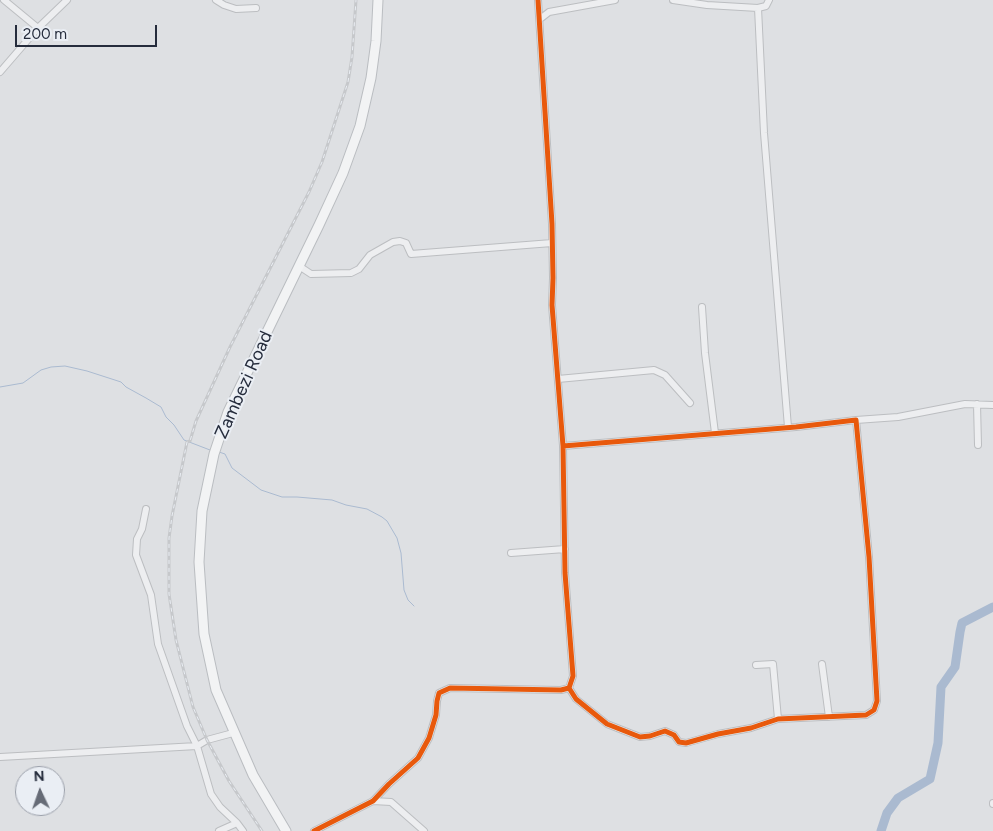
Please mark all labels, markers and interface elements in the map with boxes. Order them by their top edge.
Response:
scale bar [18,15,160,47]
text: 200 m [23,25,67,43]
street label: Zambezi Road [211,328,277,442]
north arrow [15,766,65,816]
text: N [33,768,45,785]

